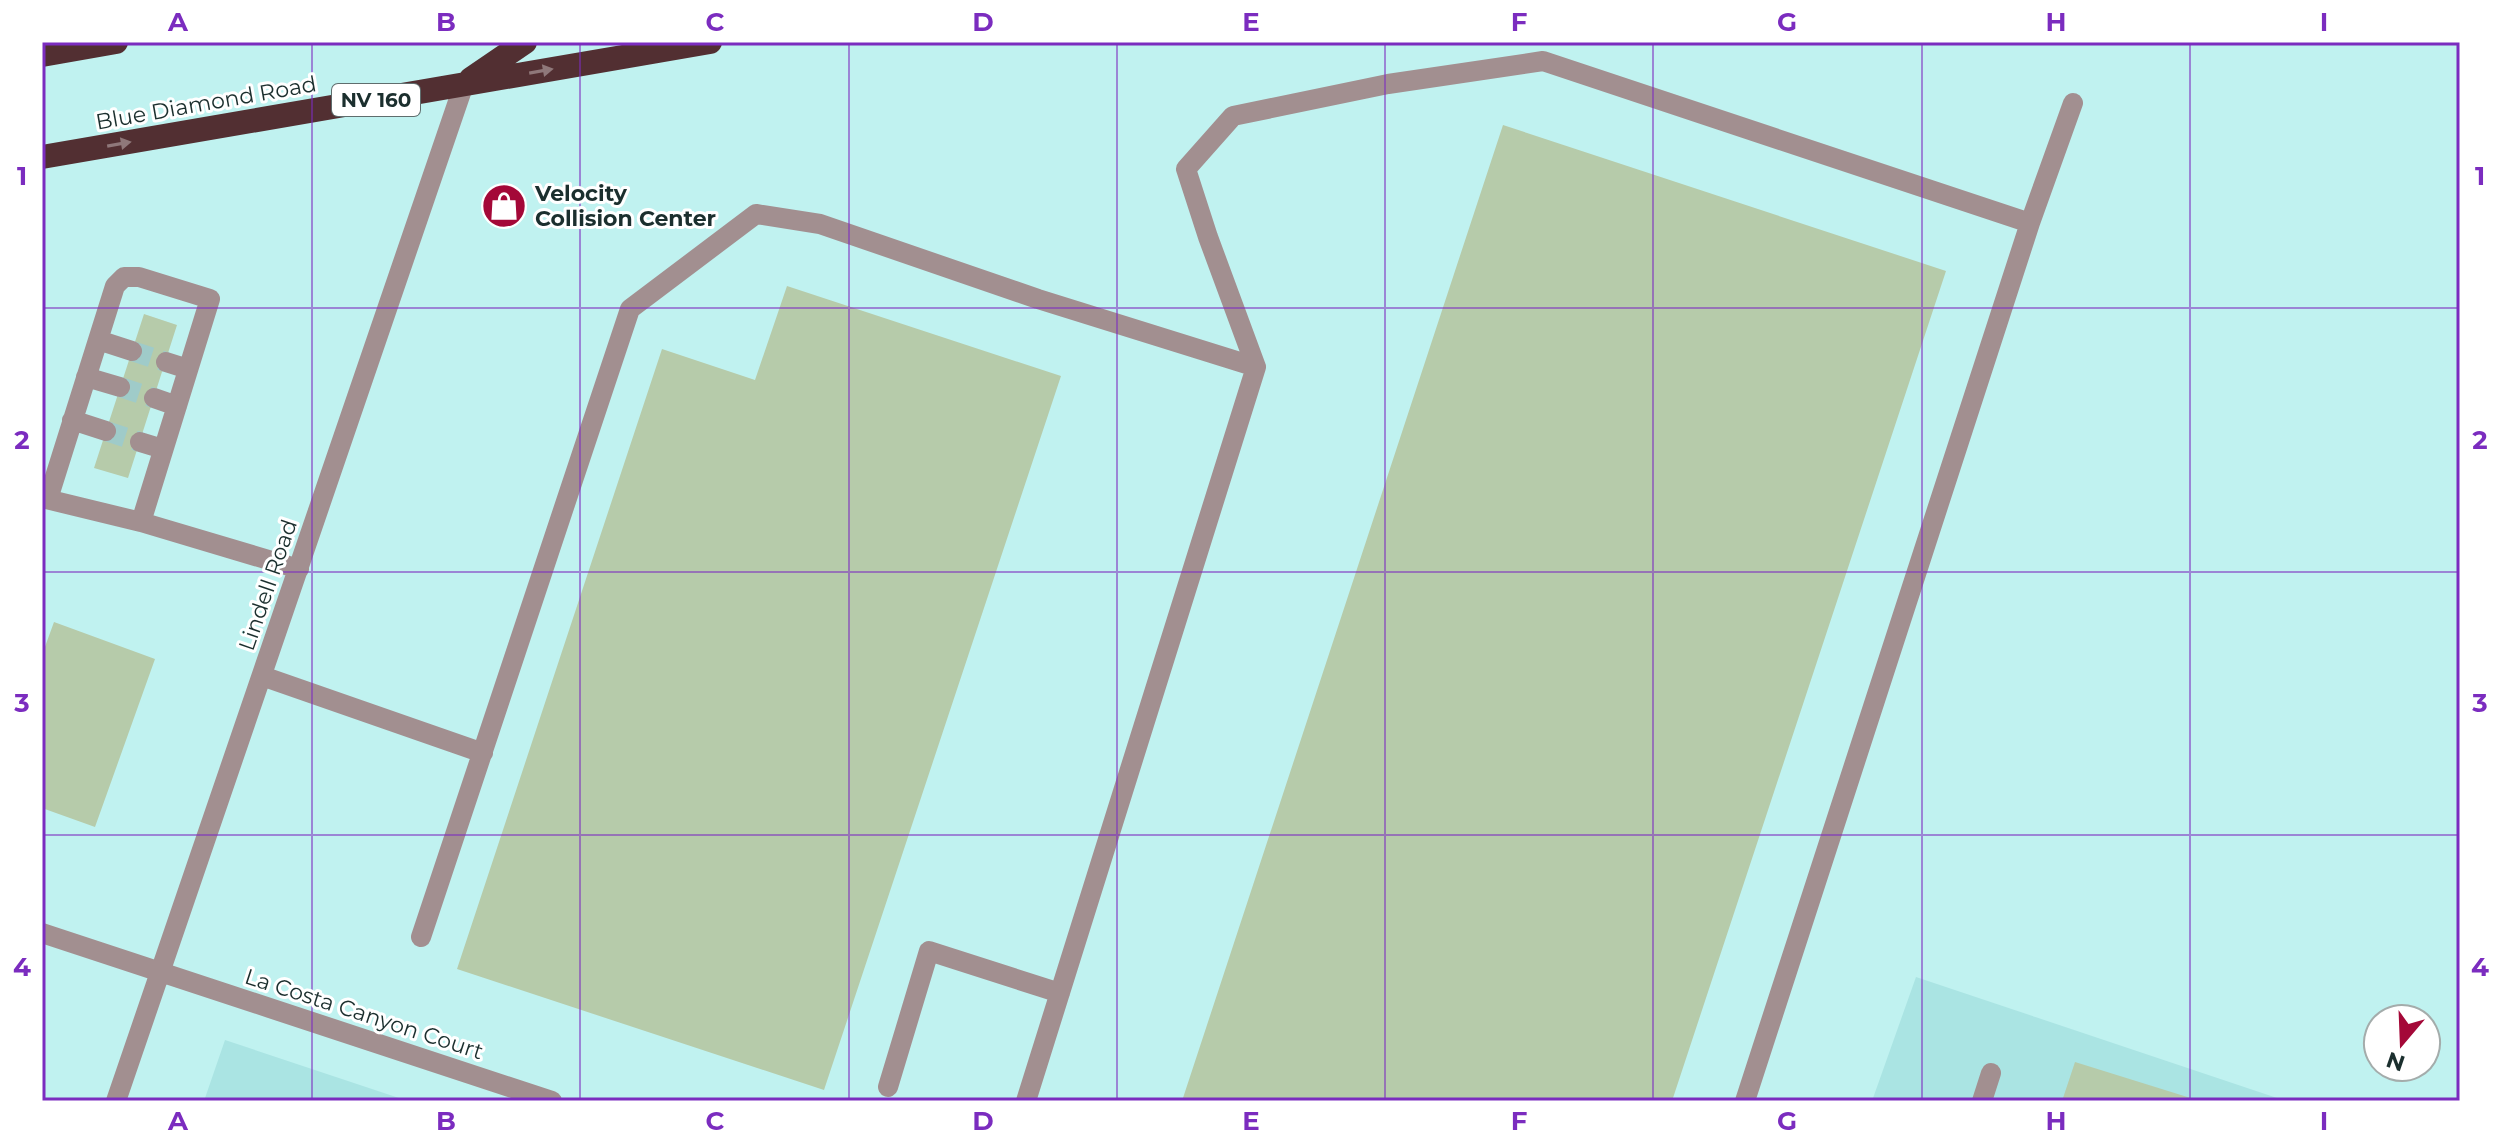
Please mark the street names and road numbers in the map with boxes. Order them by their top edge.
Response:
street label: Blue Diamond Road [94,70,318,136]
road number: NV 160 [332,84,420,116]
street label: Lindell Road [233,516,303,654]
street label: La Costa Canyon Court [241,963,487,1065]

